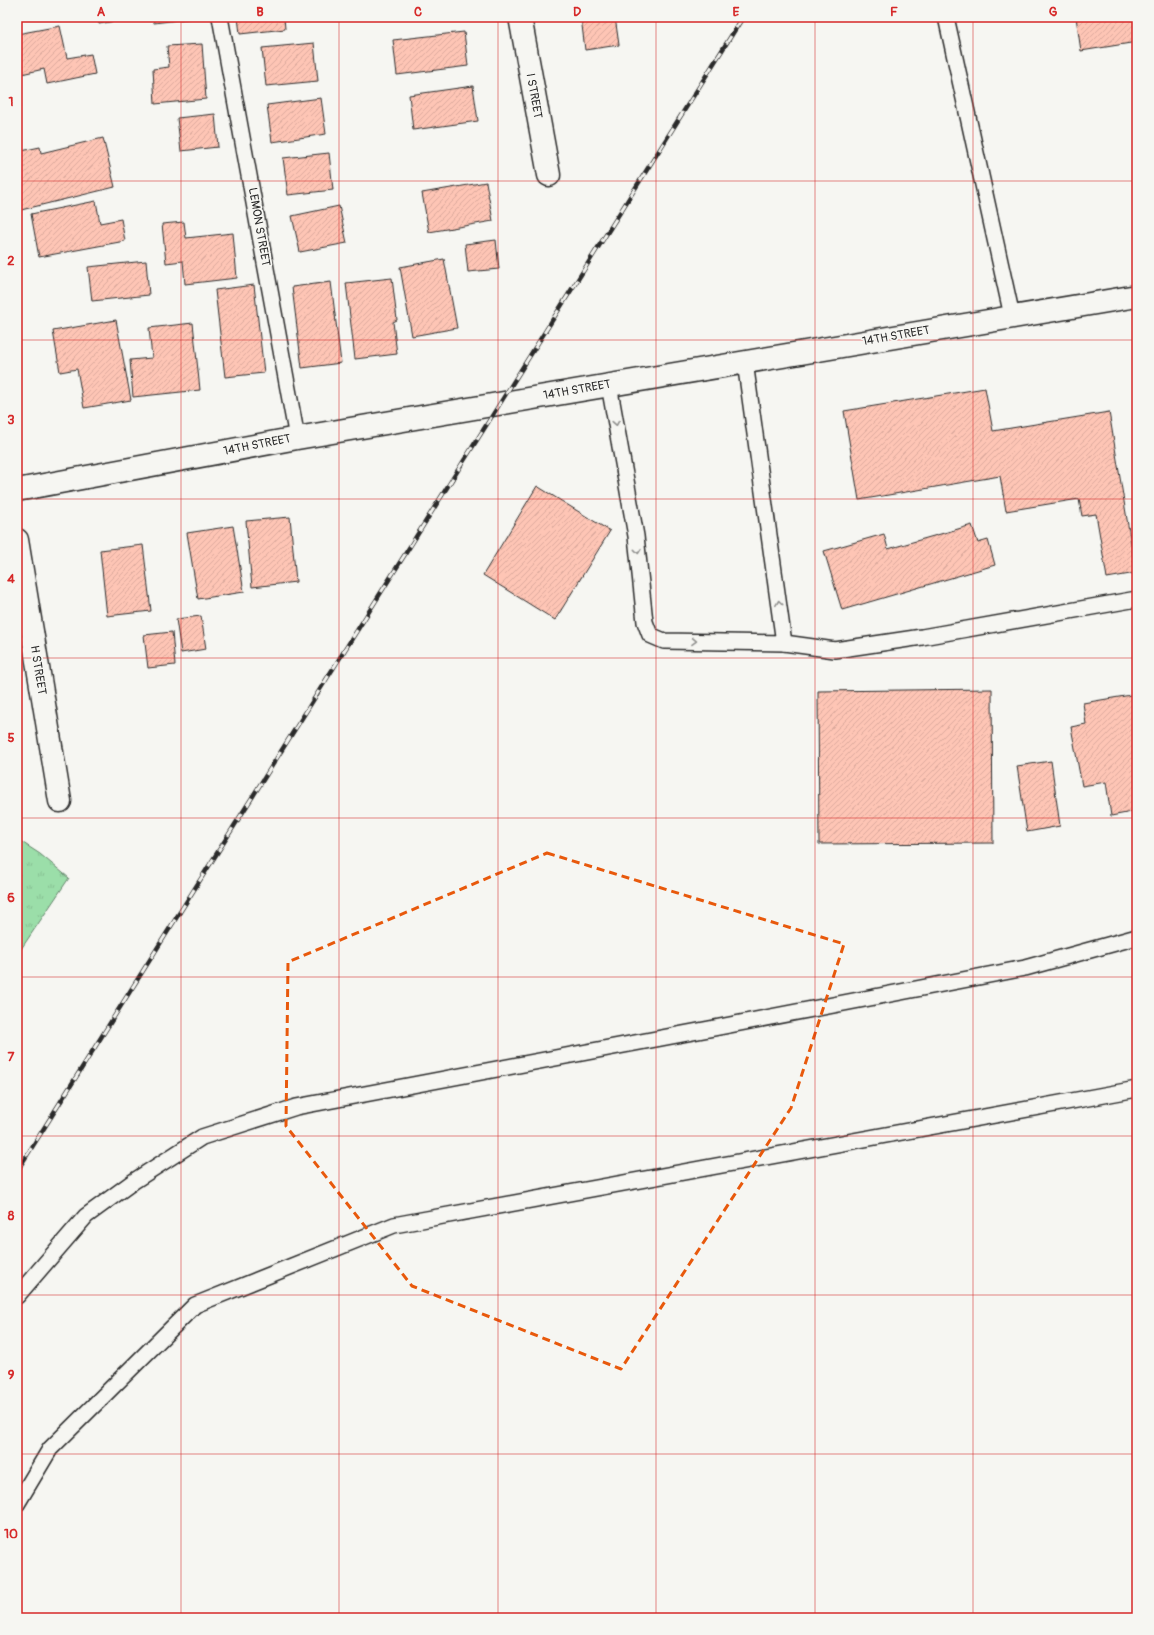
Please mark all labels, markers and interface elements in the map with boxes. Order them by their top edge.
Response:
text: A [97,4,106,20]
text: B [256,4,264,20]
text: C [414,4,422,20]
text: D [573,4,581,20]
text: E [733,4,740,20]
text: F [890,4,898,20]
text: G [1049,4,1058,20]
street label: I STREET [523,72,545,120]
text: 1 [8,94,14,110]
street label: LEMON STREET [245,186,273,268]
text: 2 [7,253,15,269]
street label: 14TH STREET [861,323,931,349]
street label: 14TH STREET [542,377,612,403]
text: 3 [7,412,15,428]
one-way arrow [611,420,620,426]
street label: 14TH STREET [222,431,292,459]
one-way arrow [633,548,642,554]
text: 4 [7,571,15,587]
one-way arrow [775,600,784,606]
one-way arrow [691,637,697,645]
street label: H STREET [27,644,49,696]
text: 5 [7,730,15,746]
text: 6 [7,890,15,906]
text: 7 [8,1049,15,1065]
text: 8 [8,1208,15,1224]
text: 9 [8,1367,15,1383]
text: 10 [4,1526,18,1542]

